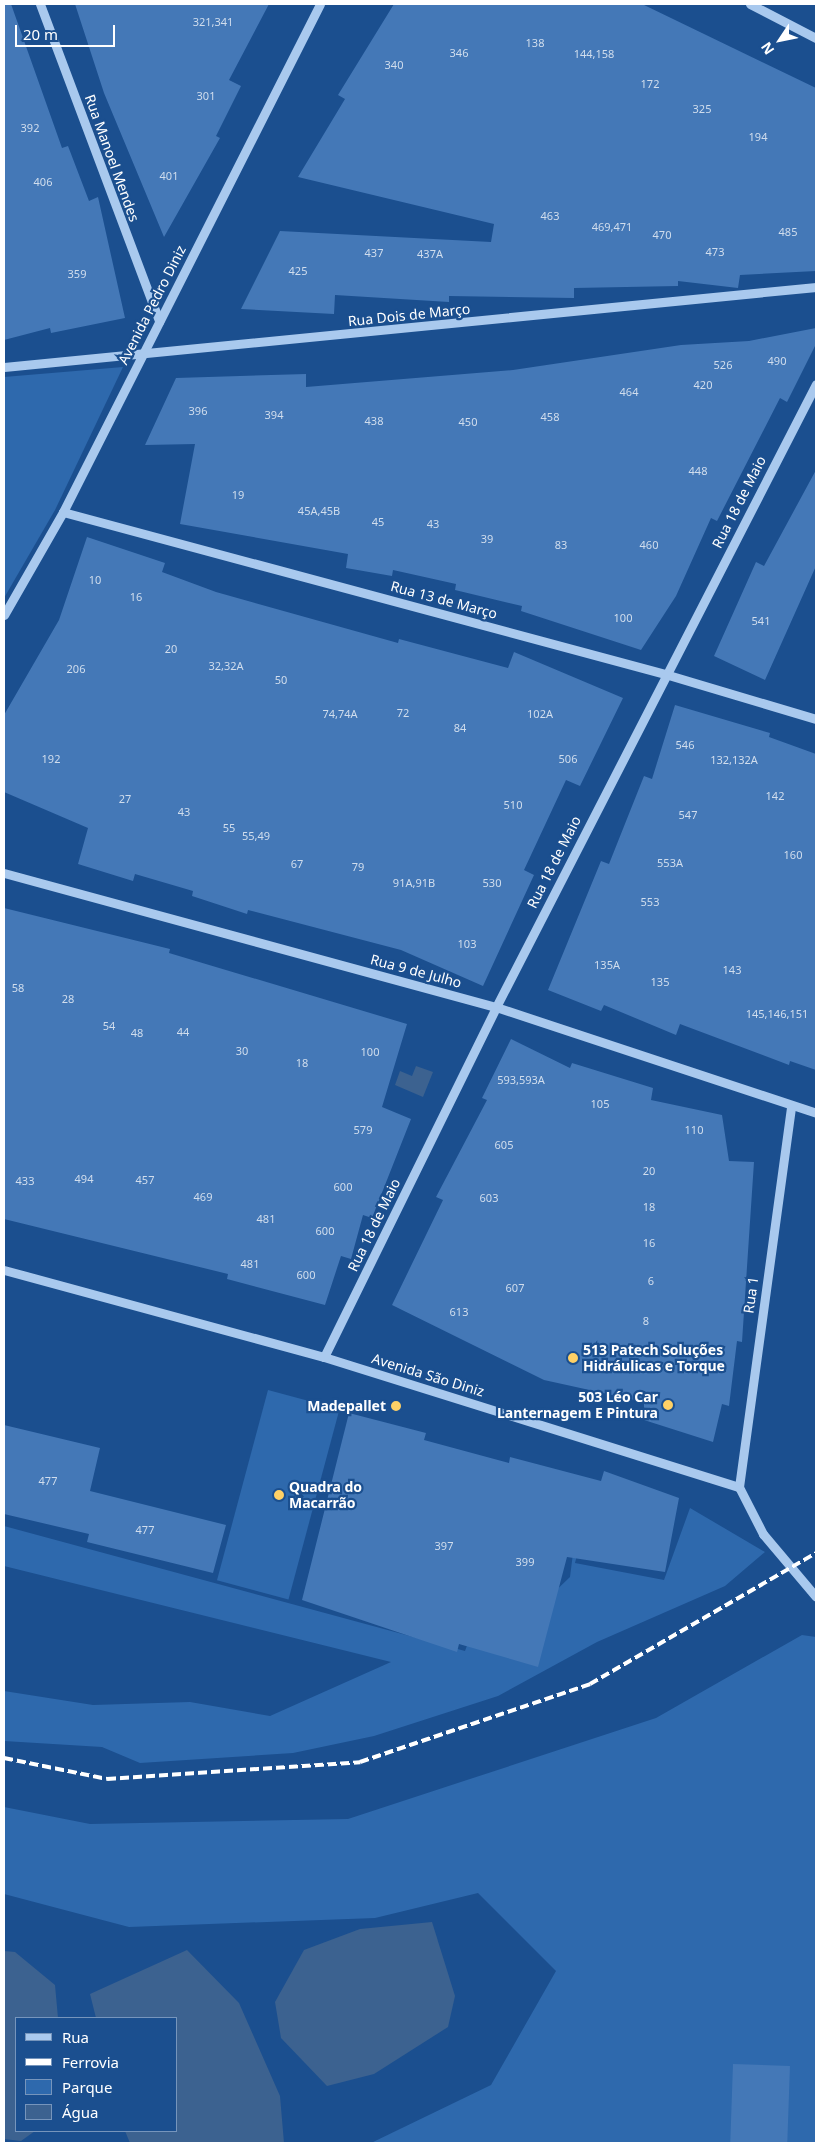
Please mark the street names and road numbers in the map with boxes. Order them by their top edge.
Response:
street label: Rua Manoel Mendes [81,92,143,224]
street label: Avenida Pedro Diniz [115,243,189,367]
street label: Rua Dois de Março [347,300,471,330]
street label: Rua 18 de Maio [709,453,769,551]
street label: Rua 13 de Março [389,578,499,622]
street label: Rua 18 de Maio [524,813,584,911]
street label: Rua 9 de Julho [368,951,464,991]
street label: Rua 18 de Maio [344,1176,404,1274]
street label: Rua 1 [740,1276,762,1314]
street label: Avenida São Diniz [370,1350,486,1400]

